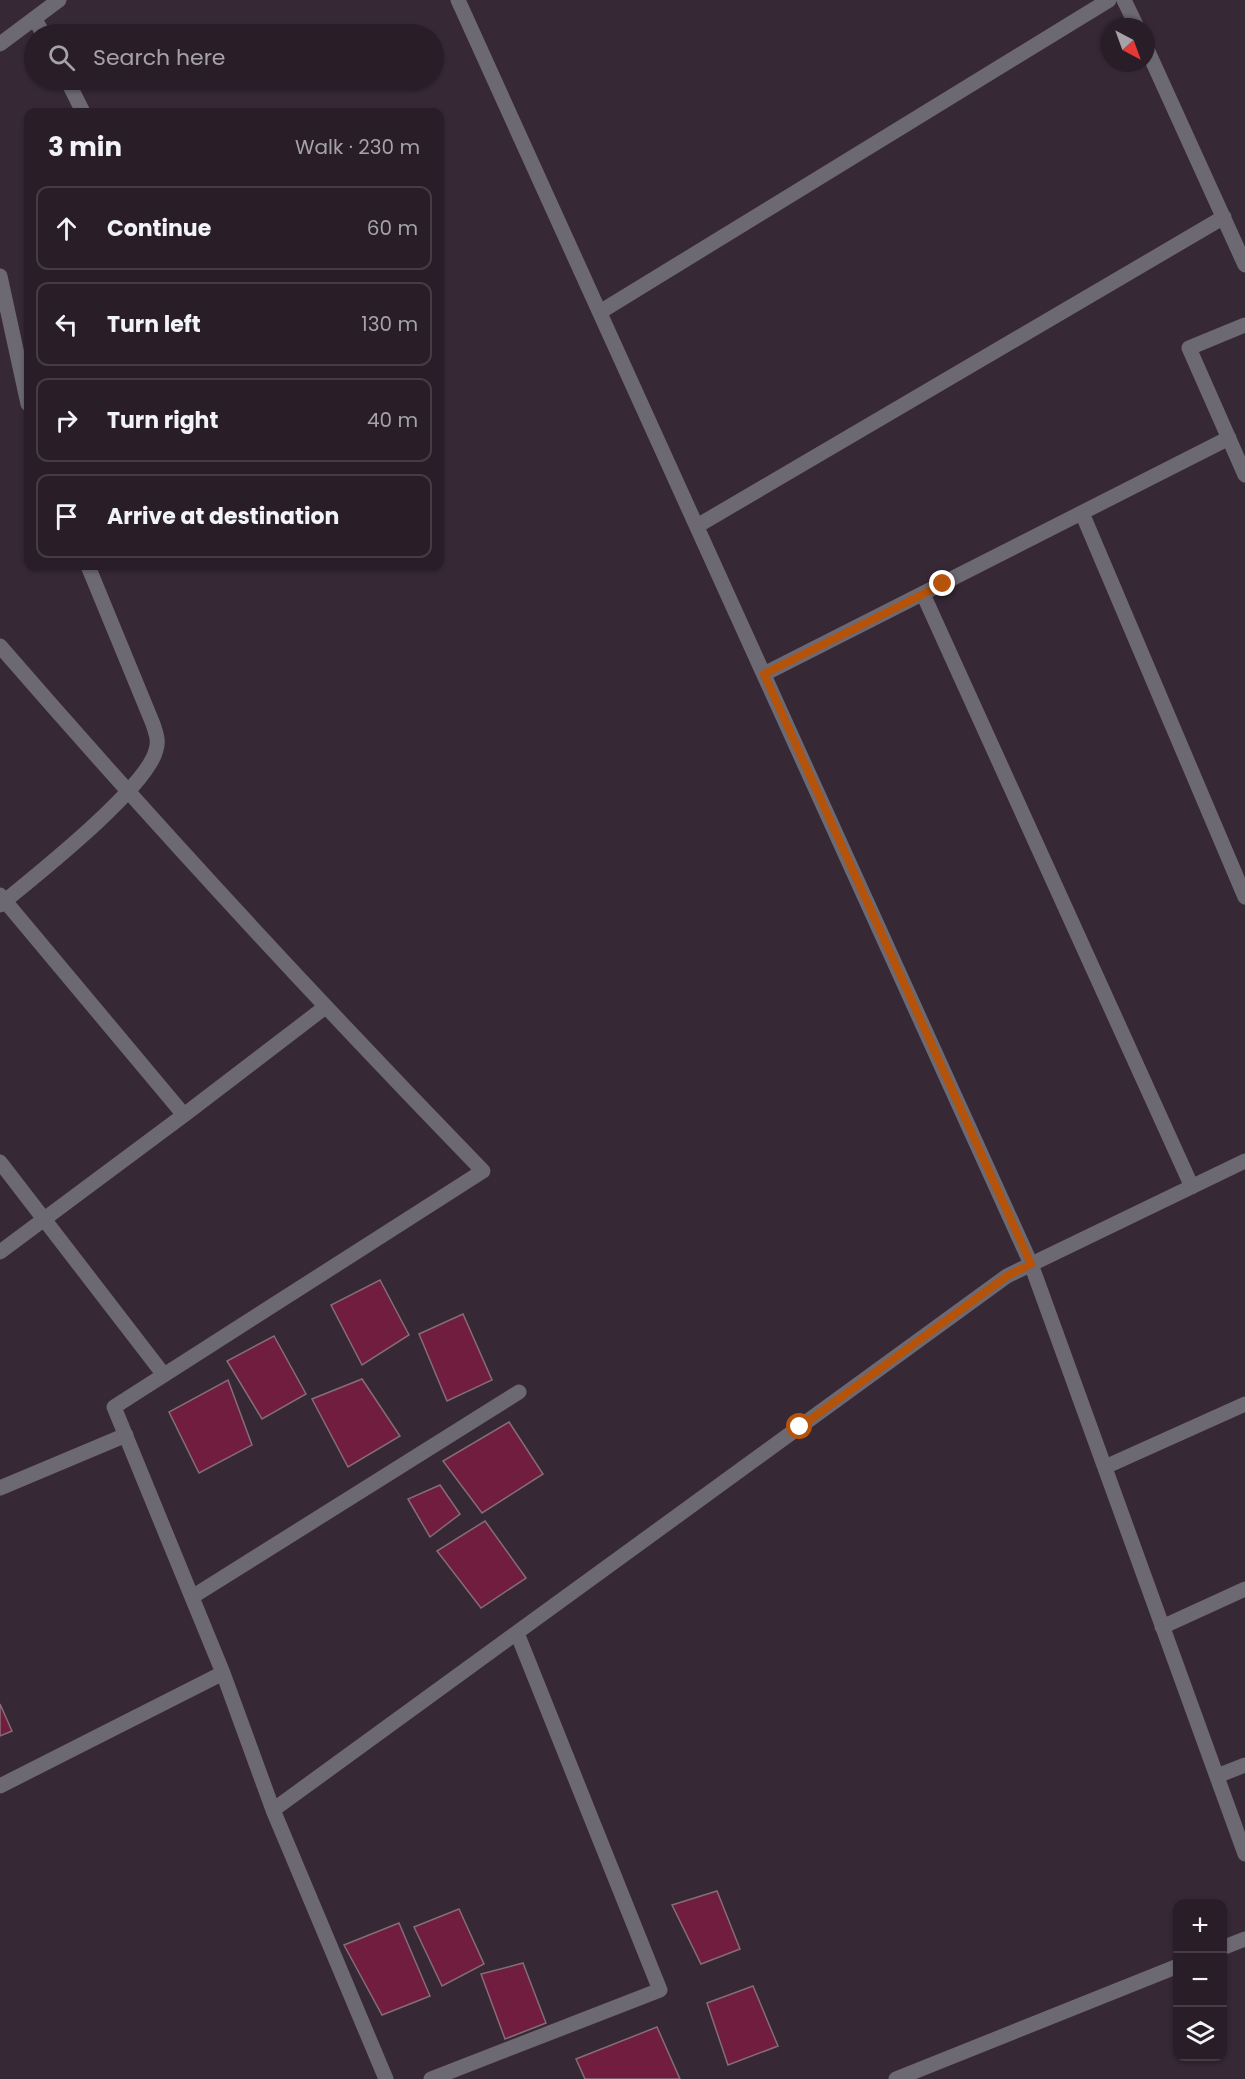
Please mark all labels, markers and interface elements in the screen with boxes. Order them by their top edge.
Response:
north arrow [1101,18,1155,72]
search box [24,24,444,90]
icon: search [45,41,78,74]
text: Search here [93,42,226,73]
text: 3 min [48,129,122,165]
text: Walk · 230 m [295,133,420,161]
icon: ahead [50,212,83,245]
text: Continue [107,213,211,244]
text: 60 m [367,214,418,242]
icon: left [50,308,83,341]
text: Turn left [107,309,201,340]
text: 130 m [361,310,418,338]
icon: right [50,404,83,437]
text: Turn right [107,405,218,436]
text: 40 m [367,406,418,434]
icon: arrive [50,500,83,533]
text: Arrive at destination [107,501,339,532]
route end [929,570,955,596]
route start [786,1413,812,1439]
map controls [1173,1899,1227,2061]
button: + [1173,1899,1227,1953]
button: − [1173,1953,1227,2007]
button: layers [1173,2007,1227,2061]

